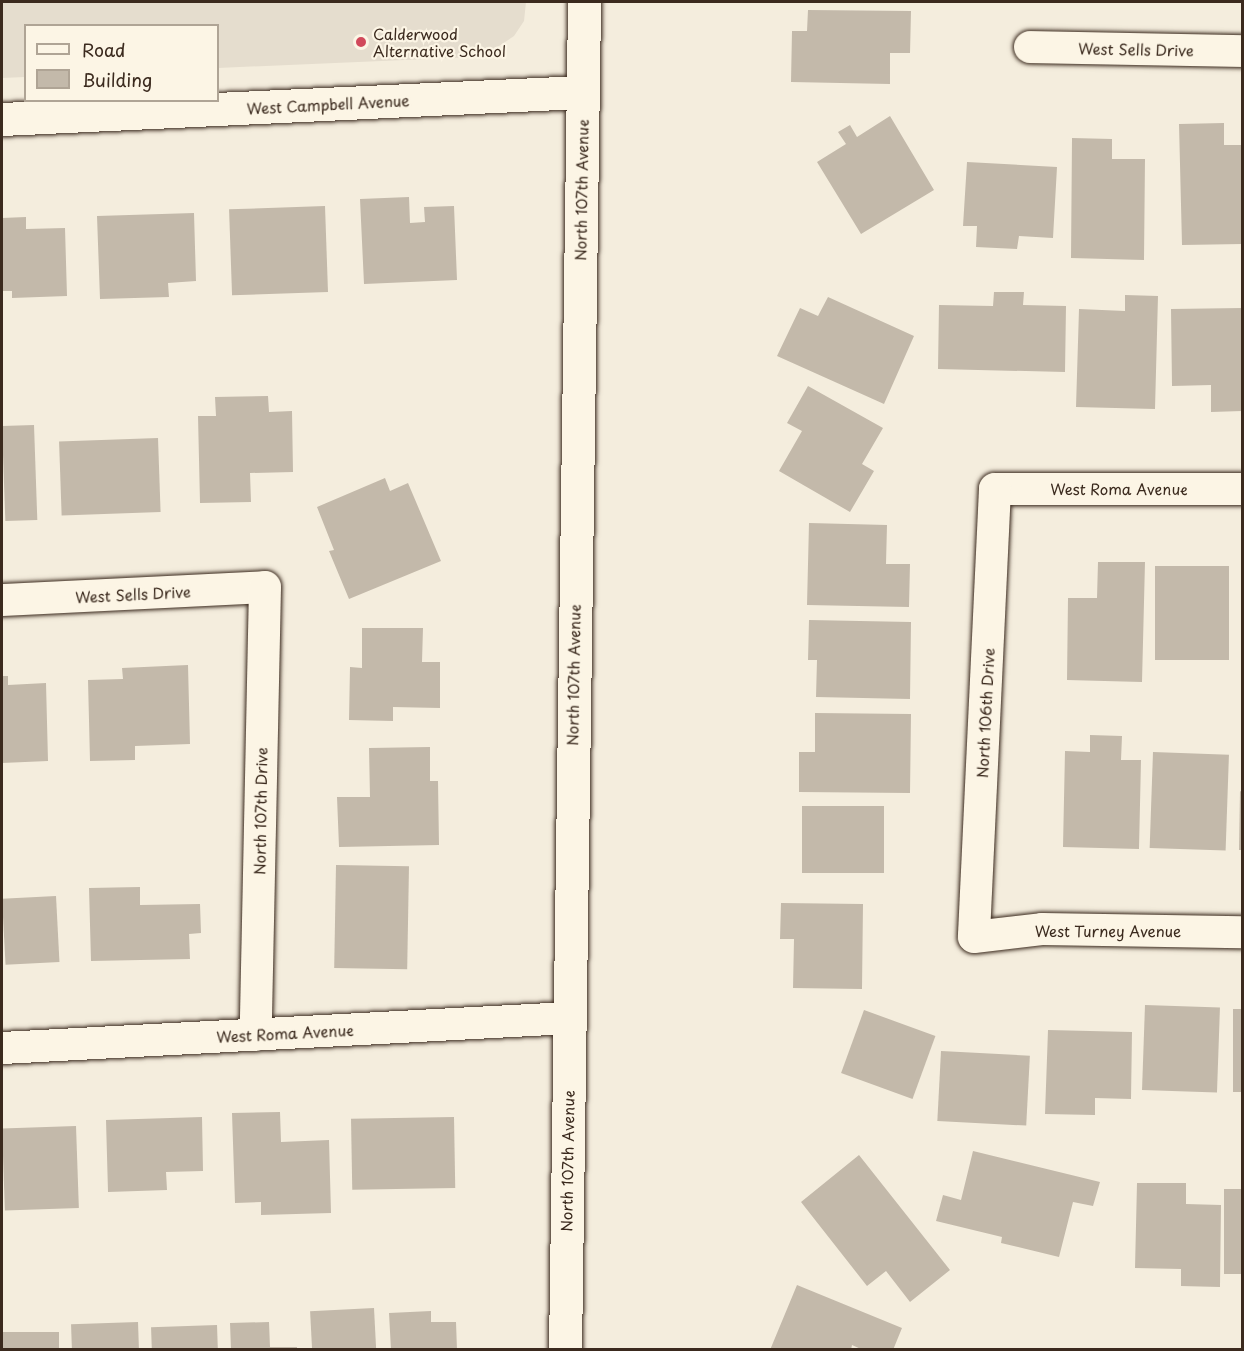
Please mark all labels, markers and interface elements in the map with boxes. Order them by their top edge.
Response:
legend [24,24,219,102]
place label: Calderwood Alternative School [373,24,506,59]
marker: Calderwood Alternative School [354,35,368,49]
text: Road [82,36,126,63]
street label: West Sells Drive [1078,39,1194,59]
text: Building [82,66,152,93]
street label: West Campbell Avenue [246,91,410,117]
street label: North 107th Avenue [571,119,591,261]
street label: West Roma Avenue [1050,480,1188,498]
street label: West Sells Drive [74,582,192,606]
street label: North 107th Avenue [563,604,583,746]
street label: North 106th Drive [973,646,997,780]
street label: North 107th Drive [250,746,270,876]
street label: West Turney Avenue [1035,922,1181,940]
street label: West Roma Avenue [216,1020,354,1046]
street label: North 107th Avenue [557,1090,577,1232]

